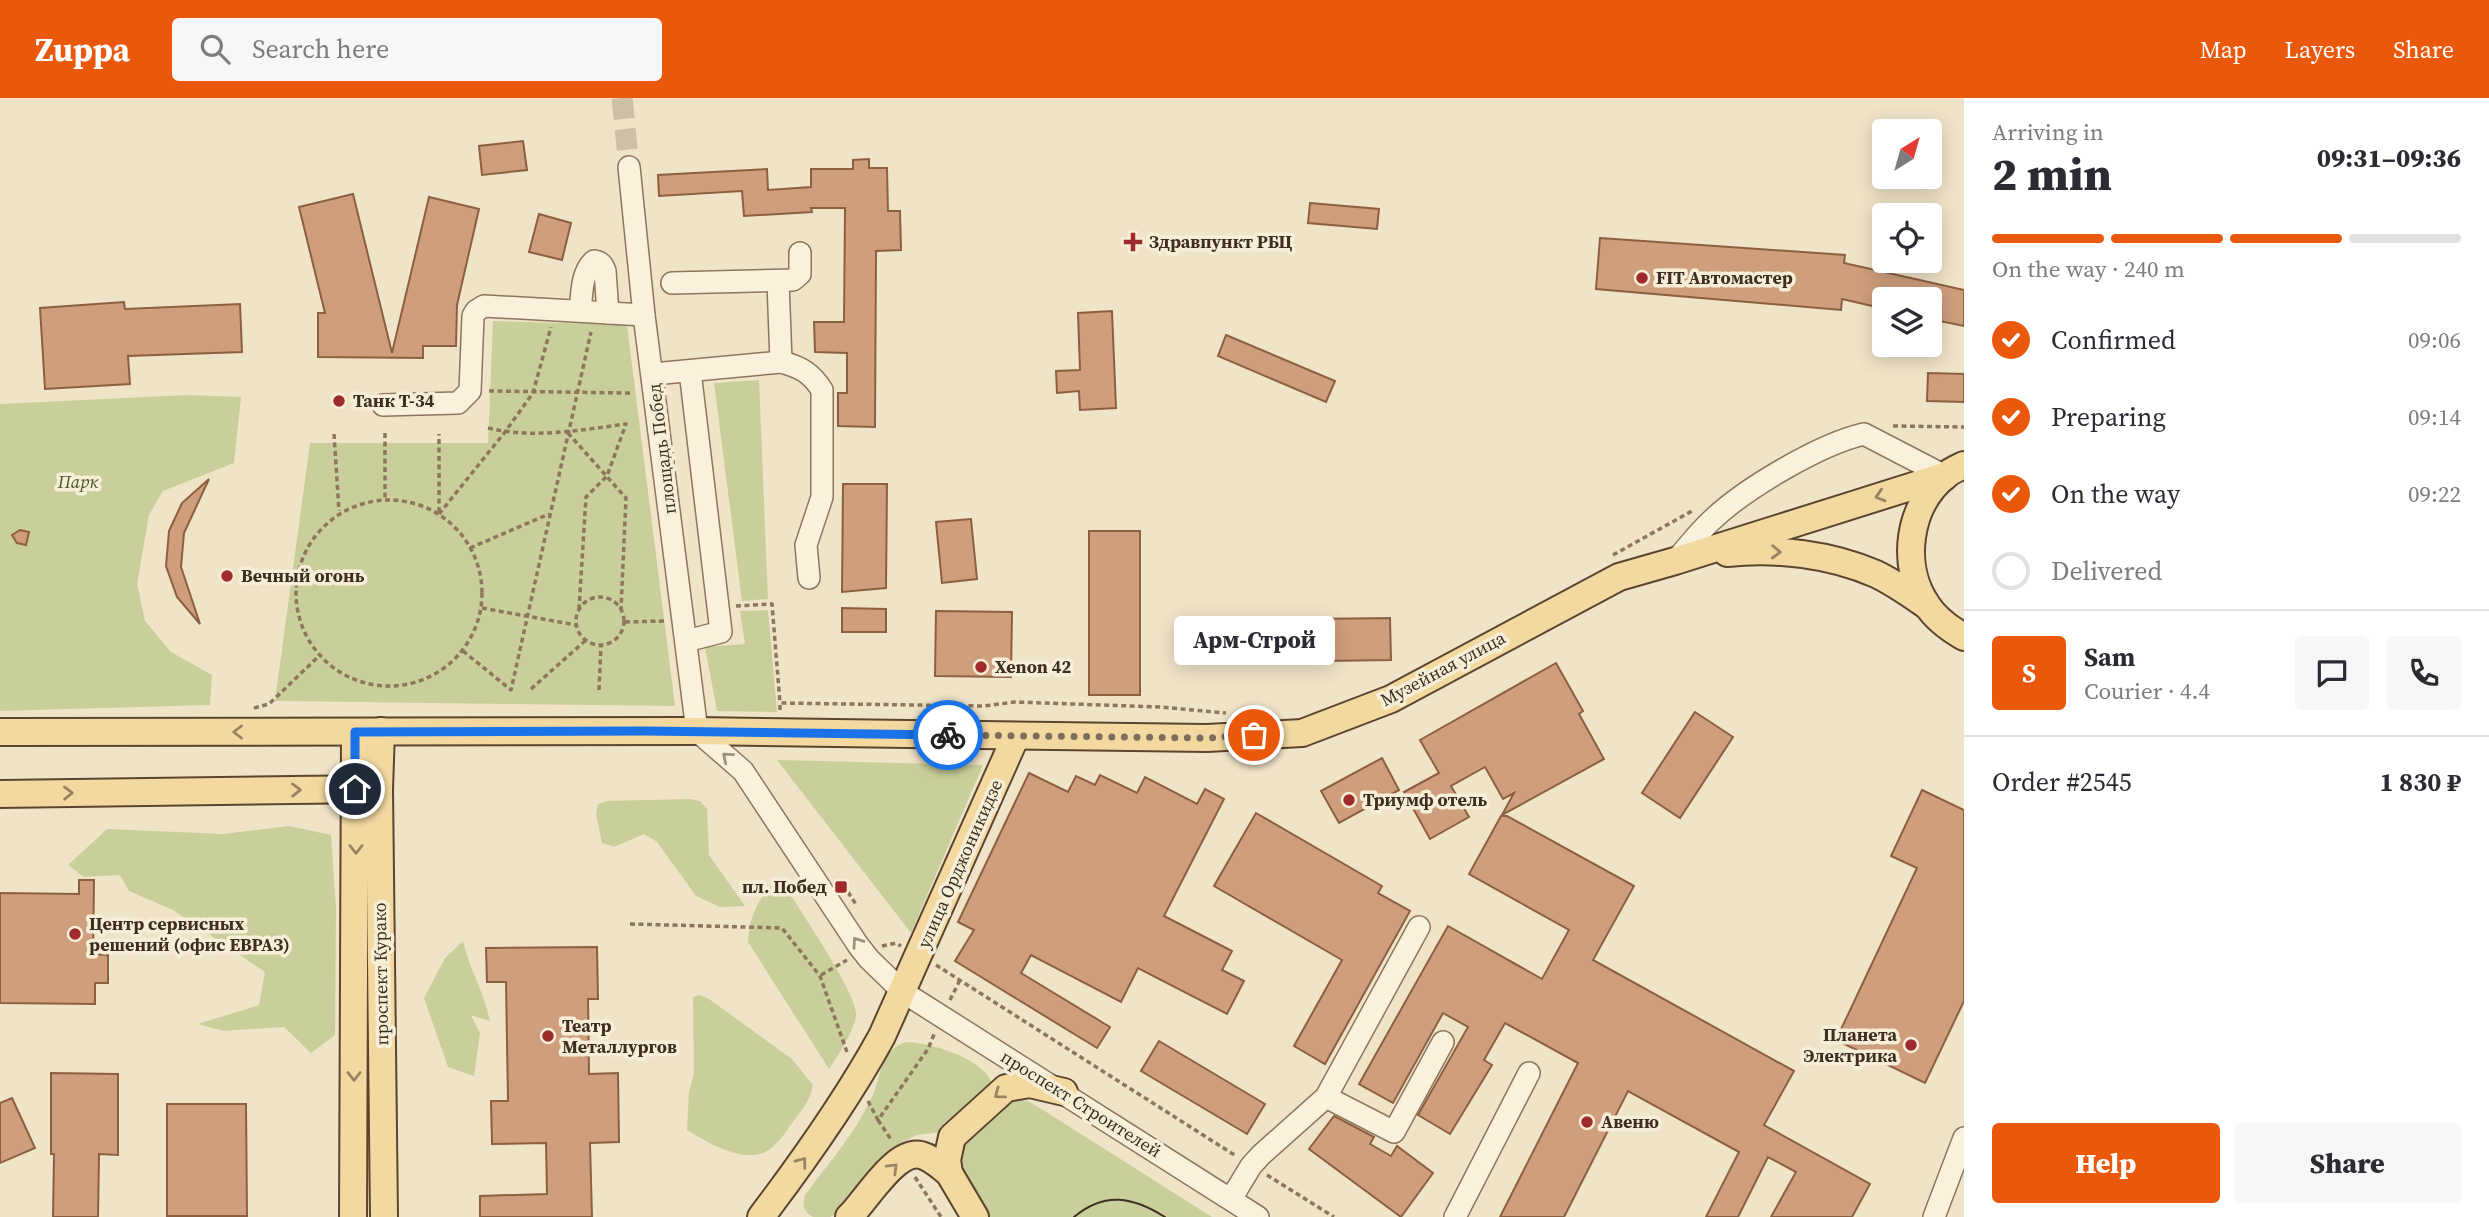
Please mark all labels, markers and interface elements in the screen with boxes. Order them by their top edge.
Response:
search box [172,18,662,81]
text: Zuppa [35,27,130,72]
icon: search [196,30,234,68]
text: Search here [252,31,389,67]
text: Map [2200,33,2247,66]
text: Layers [2285,33,2355,66]
text: Share [2393,33,2454,66]
text: Arriving in [1992,116,2104,148]
north arrow [1872,119,1942,189]
map controls [1872,119,1942,357]
text: 09:31–09:36 [2317,140,2461,176]
text: 2 min [1992,142,2112,205]
button: locate [1872,203,1942,273]
place label: Здравпункт РБЦ [1149,229,1293,254]
marker: Здравпункт РБЦ [1123,232,1143,252]
text: On the way · 240 m [1992,253,2185,285]
place label: FIT Автомастер [1656,265,1793,290]
marker: FIT Автомастер [1634,270,1650,286]
button: layers [1872,287,1942,357]
icon: check [1992,321,2030,359]
text: Confirmed [2051,322,2176,358]
text: 09:06 [2408,324,2461,356]
street label: площадь Побед [641,382,682,516]
place label: Танк Т-34 [353,388,435,413]
marker: Танк Т-34 [331,393,347,409]
icon: check [1992,398,2030,436]
text: Preparing [2051,399,2166,435]
text: 09:14 [2408,401,2461,433]
park label: Парк [57,469,98,494]
icon: check [1992,475,2030,513]
text: On the way [2051,476,2180,512]
text: 09:22 [2408,478,2461,510]
one-way arrow [1874,488,1886,503]
one-way arrow [1771,545,1782,560]
text: Delivered [2051,553,2162,589]
place label: Вечный огонь [241,563,365,588]
marker: Вечный огонь [219,568,235,584]
callout: Арм-Строй [1174,616,1334,665]
text: Арм-Строй [1193,624,1316,656]
street label: Музейная улица [1376,625,1510,712]
button: chat [2295,636,2369,710]
button: phone [2387,636,2461,710]
text: Sam [2084,639,2135,675]
place label: Xenon 42 [995,654,1072,679]
text: S [2022,655,2036,691]
marker: Xenon 42 [973,659,989,675]
text: Courier · 4.4 [2084,675,2210,707]
courier [913,700,983,770]
pin [1224,705,1284,765]
icon: bike [929,716,967,754]
icon: bag [1235,716,1273,754]
one-way arrow [232,724,242,740]
one-way arrow [722,753,735,765]
pin [325,759,385,819]
text: Order #2545 [1992,764,2132,800]
text: 1 830 ₽ [2379,764,2461,800]
icon: home [336,770,374,808]
street label: улица Орджоникидзе [911,775,1008,952]
one-way arrow [291,782,301,798]
one-way arrow [63,785,74,801]
place label: Триумф отель [1363,787,1487,812]
marker: Триумф отель [1341,792,1357,808]
one-way arrow [348,844,364,855]
place label: пл. Побед [742,874,827,899]
marker: пл. Побед [833,879,849,895]
street label: проспект Курако [367,902,394,1046]
place label: Центр сервисных решений (офис ЕВРАЗ) [89,911,290,957]
marker: Центр сервисных решений (офис ЕВРАЗ) [67,926,83,942]
one-way arrow [853,937,865,950]
place label: Театр Металлургов [562,1013,677,1059]
place label: Планета Электрика [1803,1022,1897,1068]
marker: Театр Металлургов [540,1028,556,1044]
marker: Планета Электрика [1903,1037,1919,1053]
street label: проспект Строителей [996,1044,1166,1163]
one-way arrow [346,1072,362,1082]
one-way arrow [995,1086,1007,1099]
place label: Авеню [1601,1109,1659,1134]
marker: Авеню [1579,1114,1595,1130]
button: Help [1992,1123,2220,1203]
button: Share [2234,1123,2461,1203]
one-way arrow [794,1158,807,1170]
one-way arrow [885,1163,898,1176]

